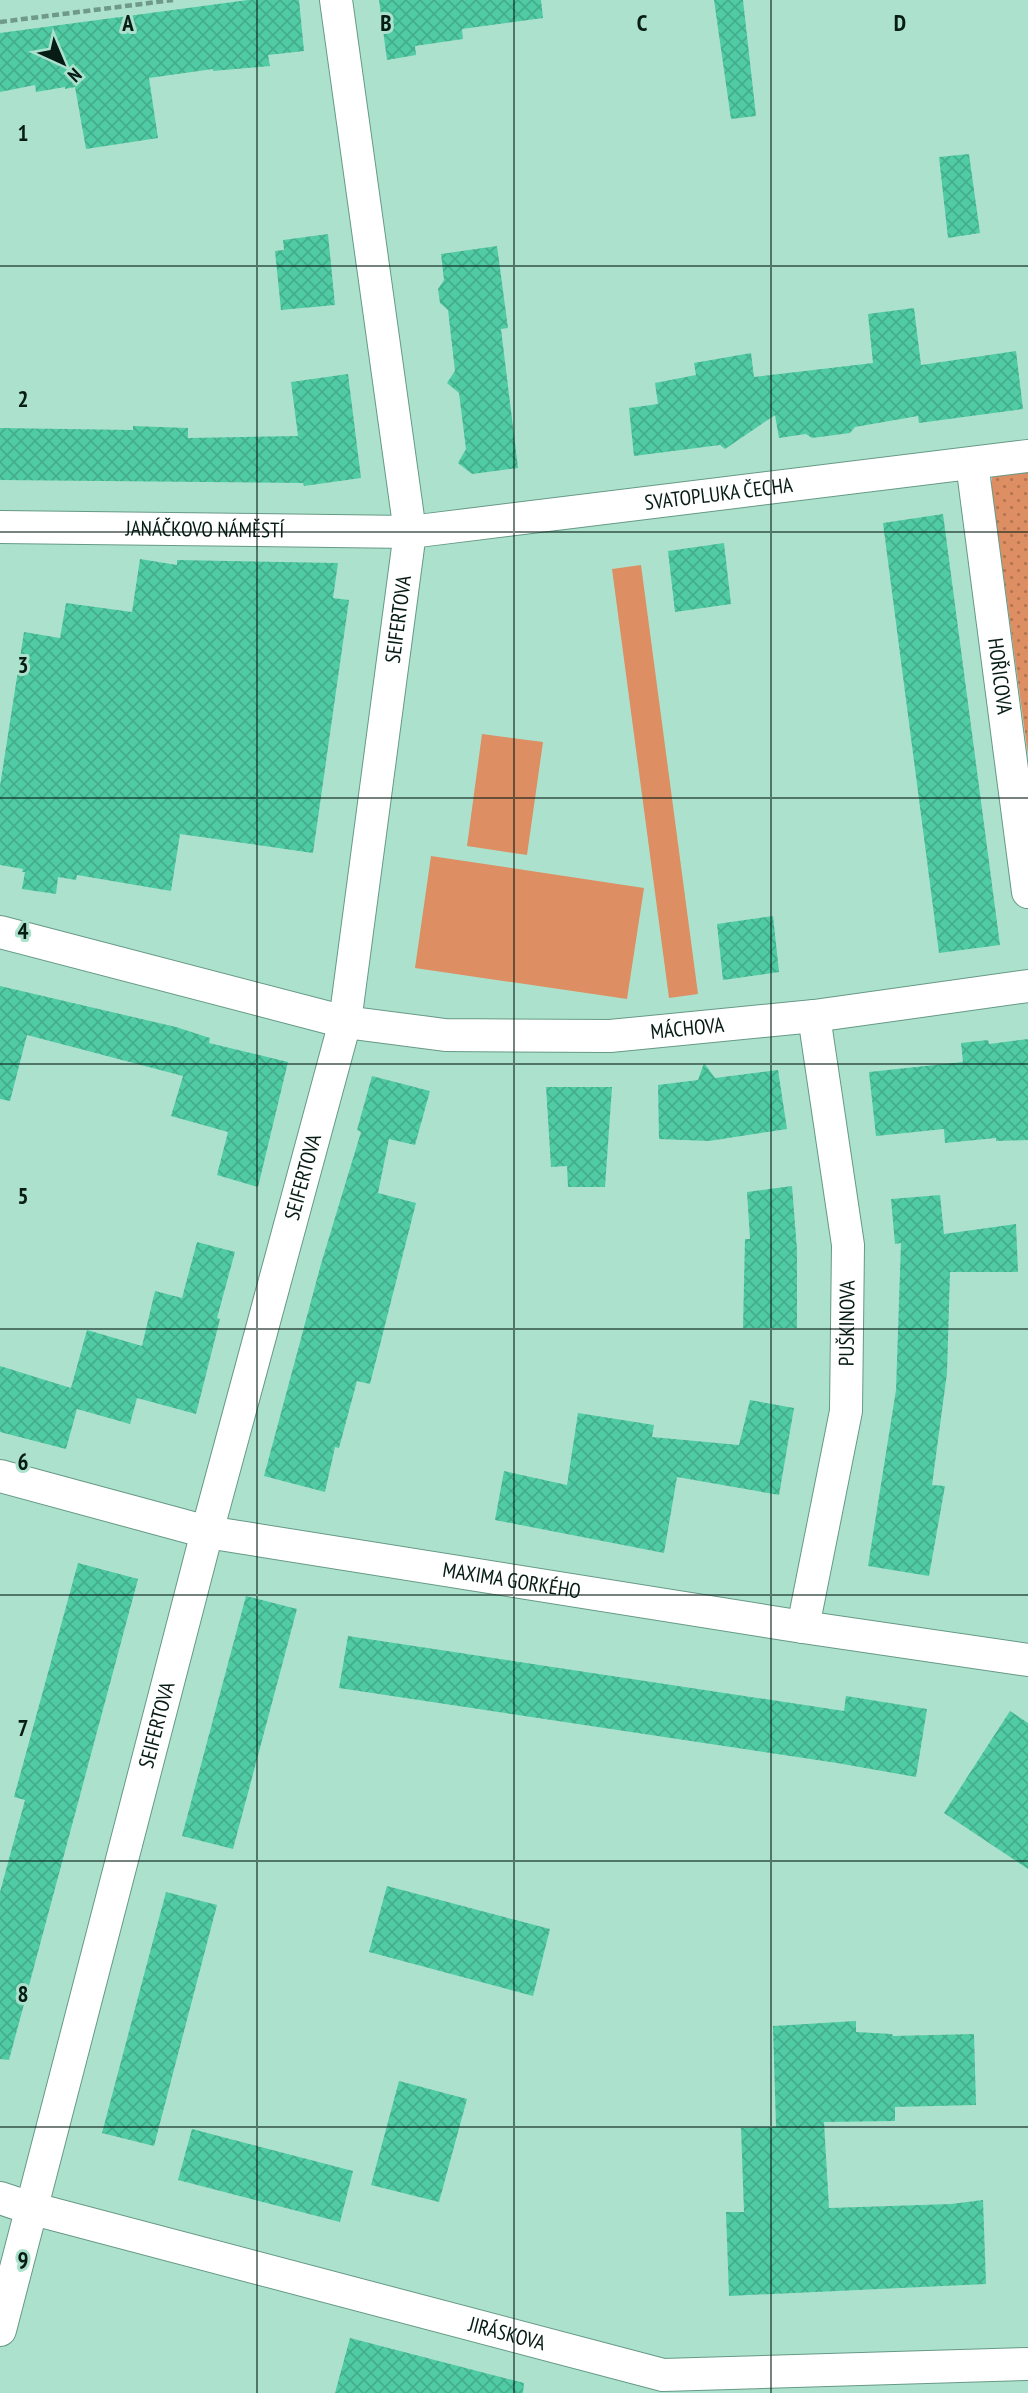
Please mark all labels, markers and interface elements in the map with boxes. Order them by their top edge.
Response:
text: A [121,8,134,37]
text: B [380,8,392,37]
text: C [637,8,648,37]
text: D [894,8,906,37]
north arrow [28,28,98,98]
text: N [63,63,87,87]
text: 1 [18,118,29,147]
text: 2 [18,384,29,413]
street label: SVATOPLUKA ČECHA [643,471,794,516]
street label: JANÁČKOVO NÁMĚSTÍ [125,515,286,543]
street label: SEIFERTOVA [379,574,417,665]
street label: HOŘICOVA [982,636,1019,716]
text: 3 [18,650,29,679]
text: 4 [18,916,29,945]
street label: MÁCHOVA [649,1011,725,1045]
street label: SEIFERTOVA [278,1131,327,1223]
text: 5 [18,1181,29,1210]
street label: PUŠKINOVA [833,1280,861,1366]
text: 6 [18,1447,29,1476]
street label: MAXIMA GORKÉHO [441,1556,583,1604]
street label: SEIFERTOVA [132,1679,181,1771]
text: 7 [18,1713,29,1742]
text: 8 [18,1979,29,2008]
text: 9 [18,2245,29,2274]
street label: JIRÁSKOVA [465,2310,549,2356]

